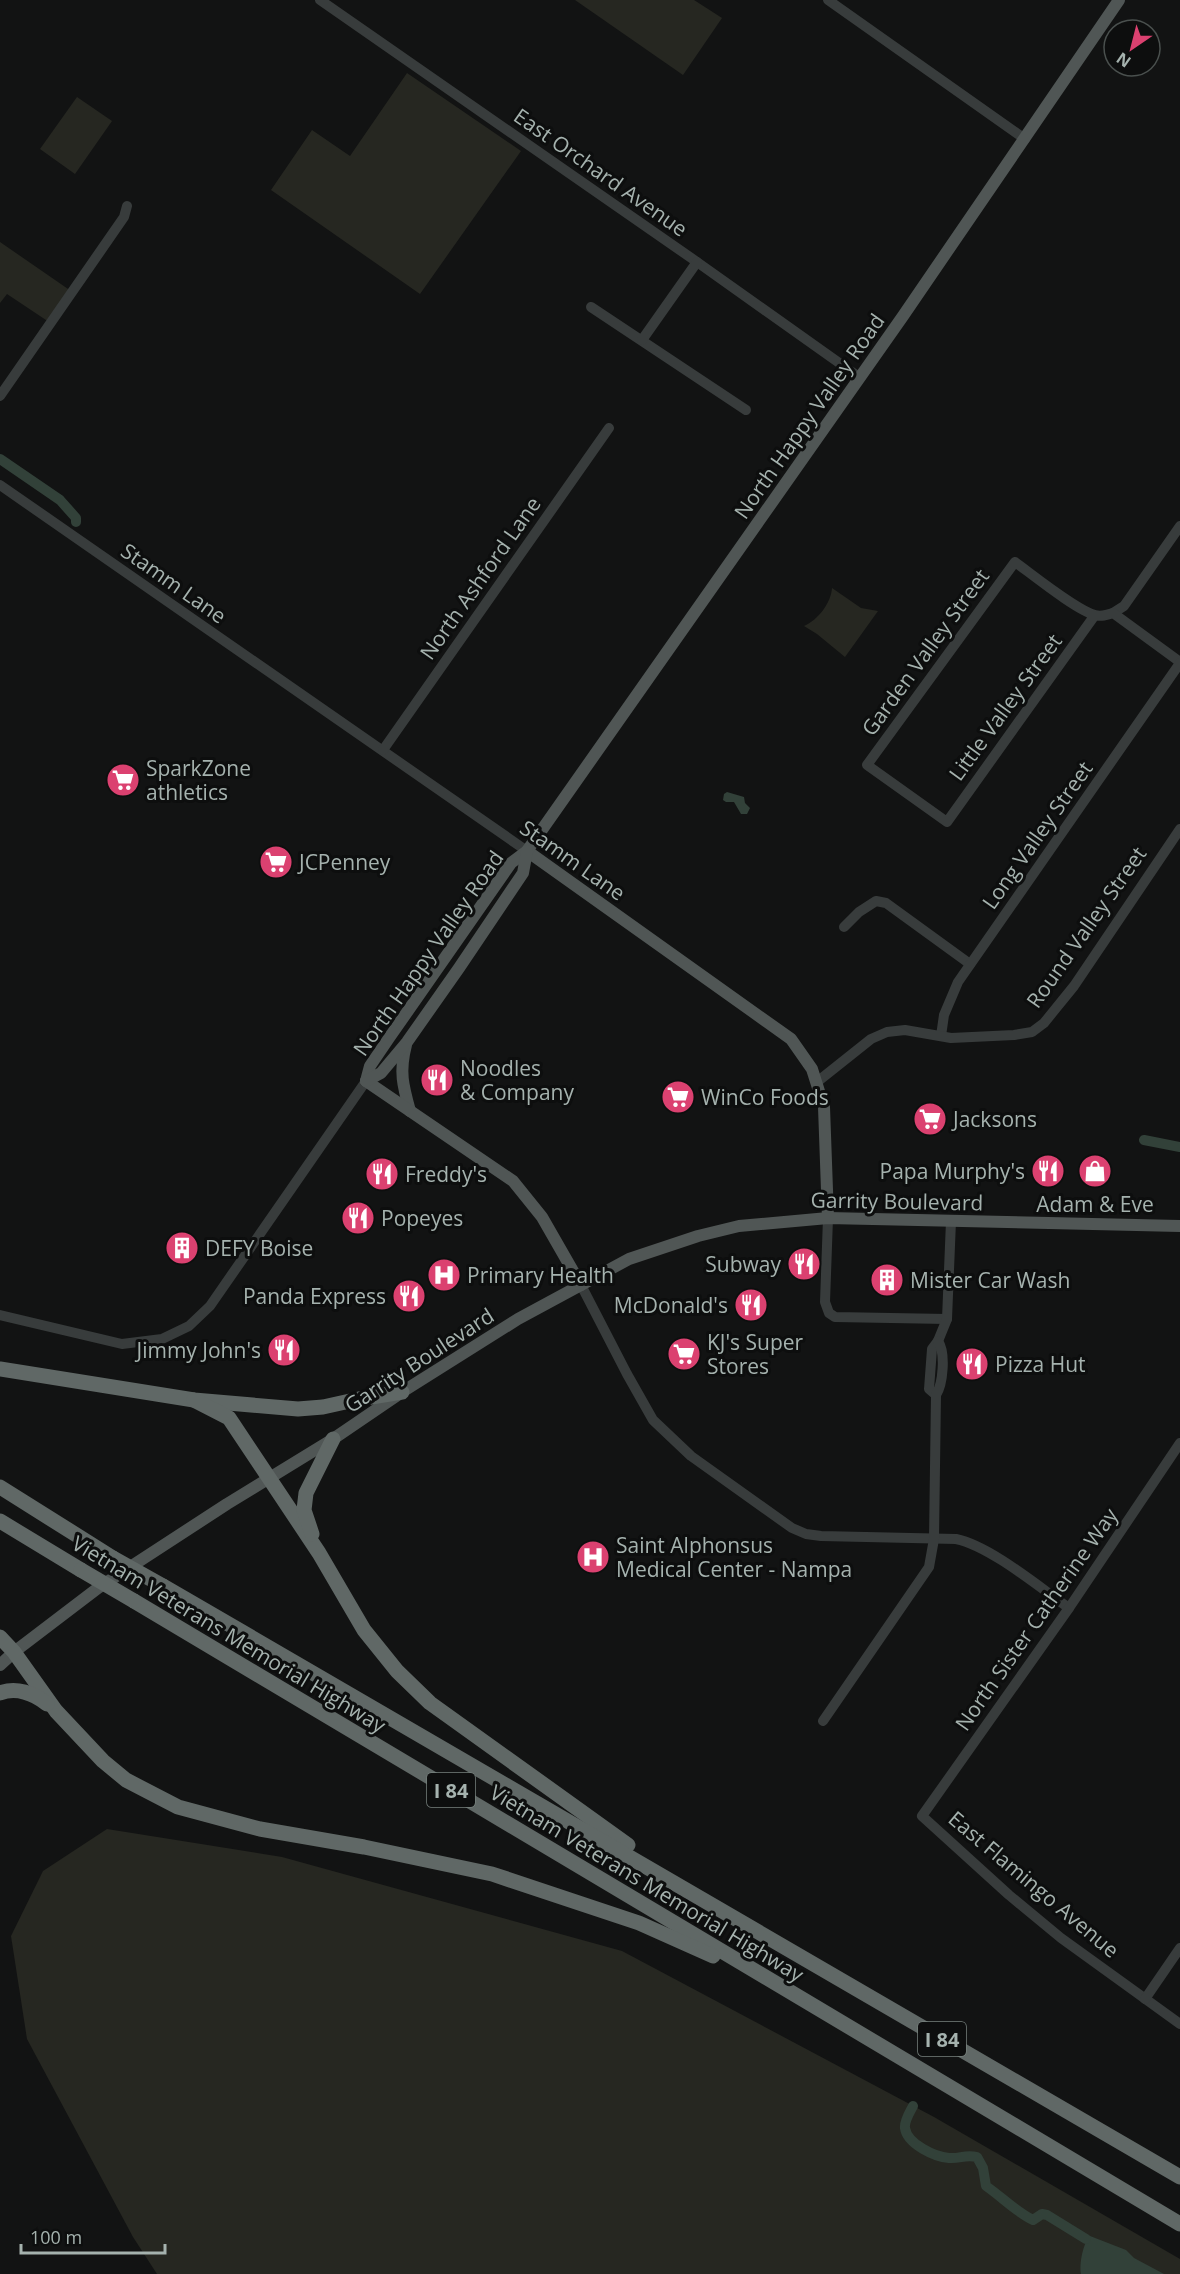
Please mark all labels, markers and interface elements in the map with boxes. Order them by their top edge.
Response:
north arrow [1102,18,1162,78]
text: N [1112,48,1135,73]
street label: East Orchard Avenue [509,102,693,242]
street label: North Happy Valley Road [727,308,891,524]
street label: North Ashford Lane [413,491,547,665]
street label: Stamm Lane [116,536,232,630]
street label: Garden Valley Street [855,563,995,741]
street label: Little Valley Street [942,628,1068,786]
place label: SparkZone athletics [146,754,251,806]
street label: Long Valley Street [975,755,1099,915]
supermarket icon: SparkZone athletics [105,762,141,798]
street label: Stamm Lane [515,813,631,907]
street label: Round Valley Street [1020,841,1152,1013]
supermarket icon: JCPenney [258,844,294,880]
street label: North Happy Valley Road [346,845,510,1061]
place label: JCPenney [297,848,391,876]
place label: Noodles & Company [460,1054,574,1106]
restaurant icon: Noodles & Company [419,1062,455,1098]
supermarket icon: WinCo Foods [660,1079,696,1115]
place label: WinCo Foods [701,1083,829,1111]
supermarket icon: Jacksons [912,1101,948,1137]
place label: Jacksons [951,1105,1037,1133]
restaurant icon: Papa Murphy's [1030,1153,1066,1189]
shop icon: Adam & Eve [1077,1153,1113,1189]
restaurant icon: Freddy's [364,1156,400,1192]
place label: Papa Murphy's [880,1157,1025,1185]
place label: Freddy's [405,1160,487,1188]
street label: Garrity Boulevard [810,1185,984,1217]
place label: Adam & Eve [1036,1190,1154,1218]
restaurant icon: Popeyes [340,1200,376,1236]
place label: Popeyes [381,1204,463,1232]
building icon: DEFY Boise [164,1230,200,1266]
place label: DEFY Boise [205,1234,313,1262]
restaurant icon: Subway [786,1246,822,1282]
place label: Subway [705,1250,781,1278]
hospital icon: Primary Health [426,1257,462,1293]
place label: Primary Health [467,1261,614,1289]
building icon: Mister Car Wash [869,1262,905,1298]
place label: Mister Car Wash [910,1266,1070,1294]
restaurant icon: Panda Express [391,1278,427,1314]
place label: Panda Express [243,1282,386,1310]
restaurant icon: McDonald's [733,1287,769,1323]
place label: McDonald's [614,1291,728,1319]
street label: Garrity Boulevard [339,1301,499,1419]
place label: KJ's Super Stores [707,1328,804,1380]
restaurant icon: Jimmy John's [266,1332,302,1368]
place label: Jimmy John's [135,1336,261,1364]
supermarket icon: KJ's Super Stores [666,1336,702,1372]
restaurant icon: Pizza Hut [954,1346,990,1382]
place label: Pizza Hut [995,1350,1086,1378]
street label: North Sister Catherine Way [948,1502,1124,1736]
street label: Vietnam Veterans Memorial Highway [67,1529,391,1739]
place label: Saint Alphonsus Medical Center - Nampa [616,1531,852,1583]
hospital icon: Saint Alphonsus Medical Center - Nampa [575,1539,611,1575]
road number: I 84 [427,1773,475,1807]
street label: Vietnam Veterans Memorial Highway [485,1778,809,1988]
street label: East Flamingo Avenue [943,1804,1125,1964]
road number: I 84 [918,2022,966,2056]
scale bar [21,2217,165,2255]
text: 100 m [30,2225,82,2249]

